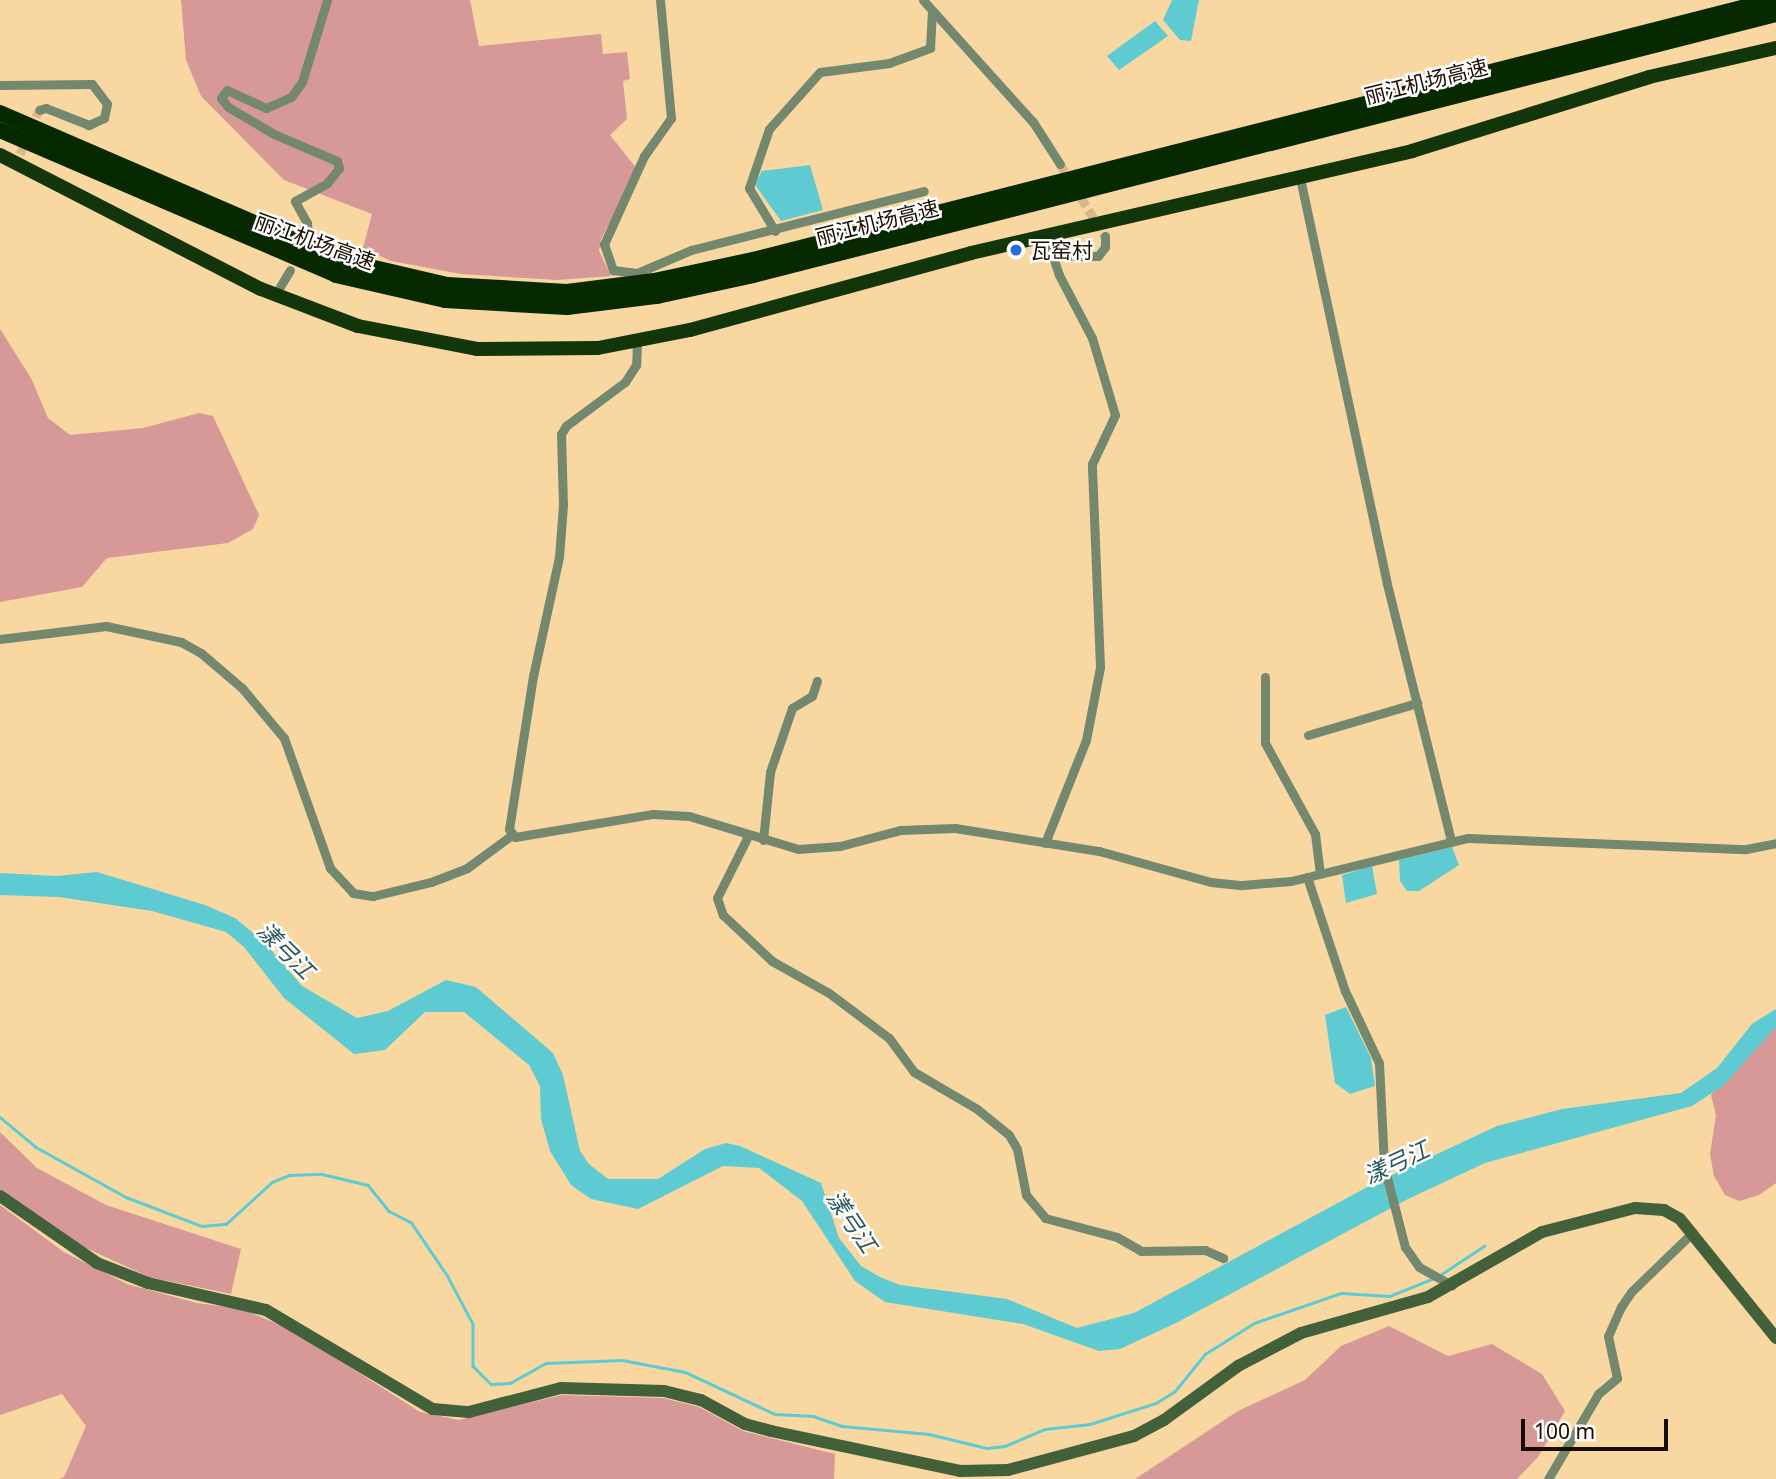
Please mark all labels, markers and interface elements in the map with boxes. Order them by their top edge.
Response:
street label: 丽江机场高速 [1362,54,1490,108]
street label: 丽江机场高速 [813,195,941,249]
street label: 丽江机场高速 [251,208,379,274]
place label: 瓦窑村 [1030,237,1093,263]
marker: 瓦窑村 [1008,242,1024,258]
water label: 漾弓江 [252,916,320,984]
water label: 漾弓江 [1359,1135,1433,1189]
water label: 漾弓江 [821,1185,883,1257]
scale bar [1524,1406,1671,1450]
text: 100 m [1534,1417,1595,1445]

